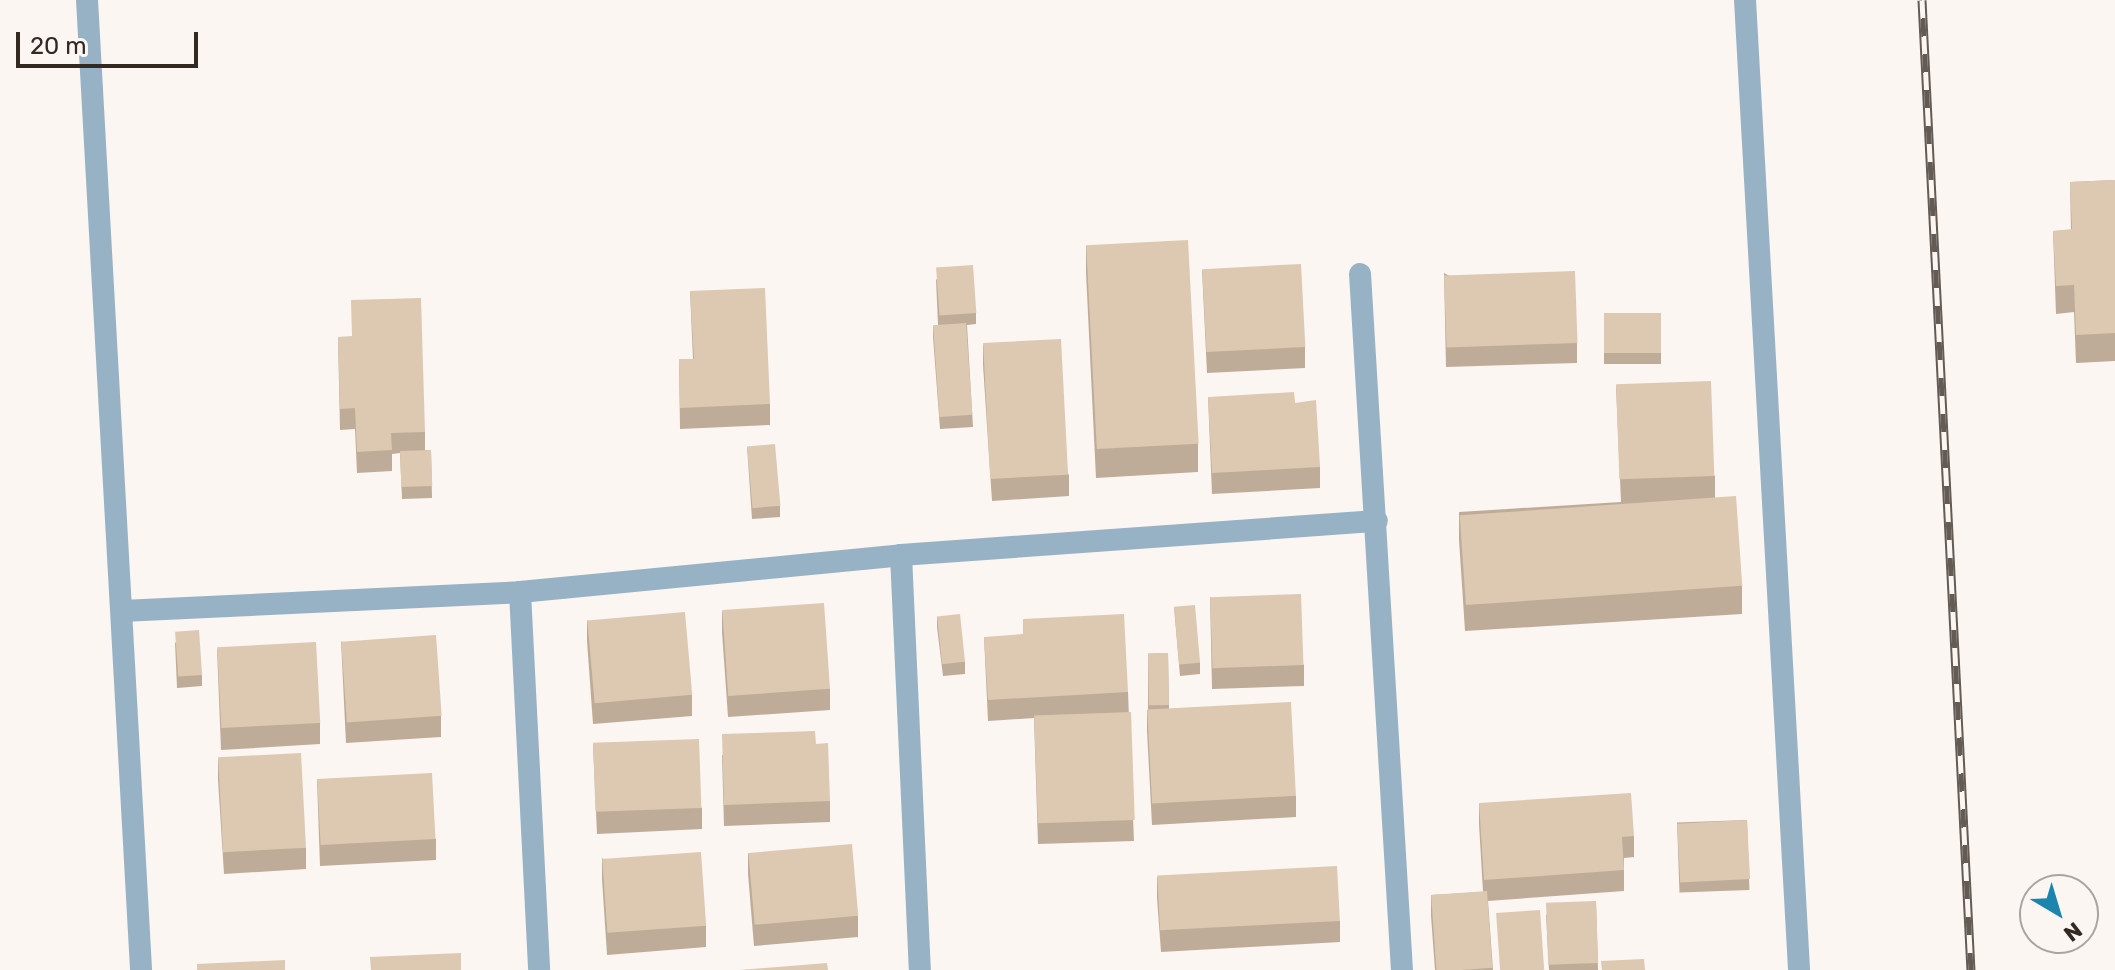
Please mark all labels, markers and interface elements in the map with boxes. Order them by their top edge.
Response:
scale bar [20,16,202,66]
text: 20 m [30,32,87,60]
north arrow [2019,874,2099,954]
text: N [2058,916,2087,947]

